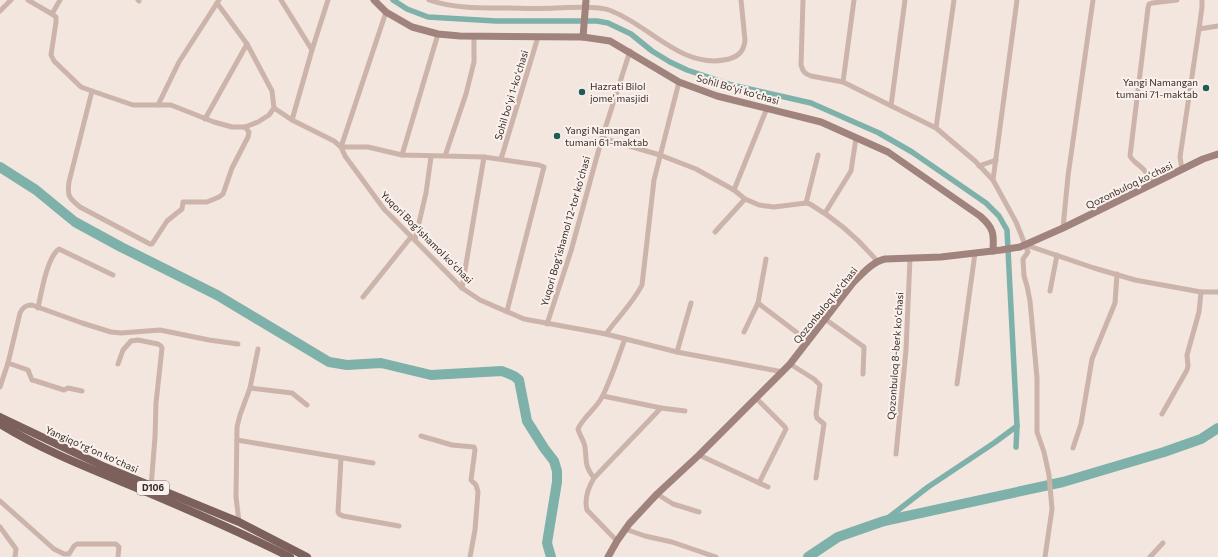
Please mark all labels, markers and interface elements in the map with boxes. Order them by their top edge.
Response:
street label: Sohil boʻyi 1-koʻchasi [492,49,530,141]
street label: Sohil Boʻyi koʻchasi [695,71,781,107]
place label: Yangi Namangan tumani 71-maktab [1116,76,1198,100]
place label: Hazrati Bilol jome’ masjidi [590,80,649,104]
marker: Yangi Namangan tumani 71-maktab [1201,83,1211,93]
marker: Hazrati Bilol jome’ masjidi [577,87,587,97]
place label: Yangi Namangan tumani 61-maktab [565,124,648,148]
marker: Yangi Namangan tumani 61-maktab [552,131,562,141]
street label: Yuqori Bogʻishamol 12-tor koʻchasi [538,155,592,307]
street label: Qozonbuloq koʻchasi [1084,159,1174,211]
street label: Yuqori Bogʻishamol koʻchasi [378,188,476,286]
street label: Qozonbuloq koʻchasi [790,264,860,346]
street label: Qozonbuloq 8-berk koʻchasi [885,292,905,420]
street label: Yangiqoʻrgʻon koʻchasi [44,423,140,475]
road number: D106 [137,481,169,495]

